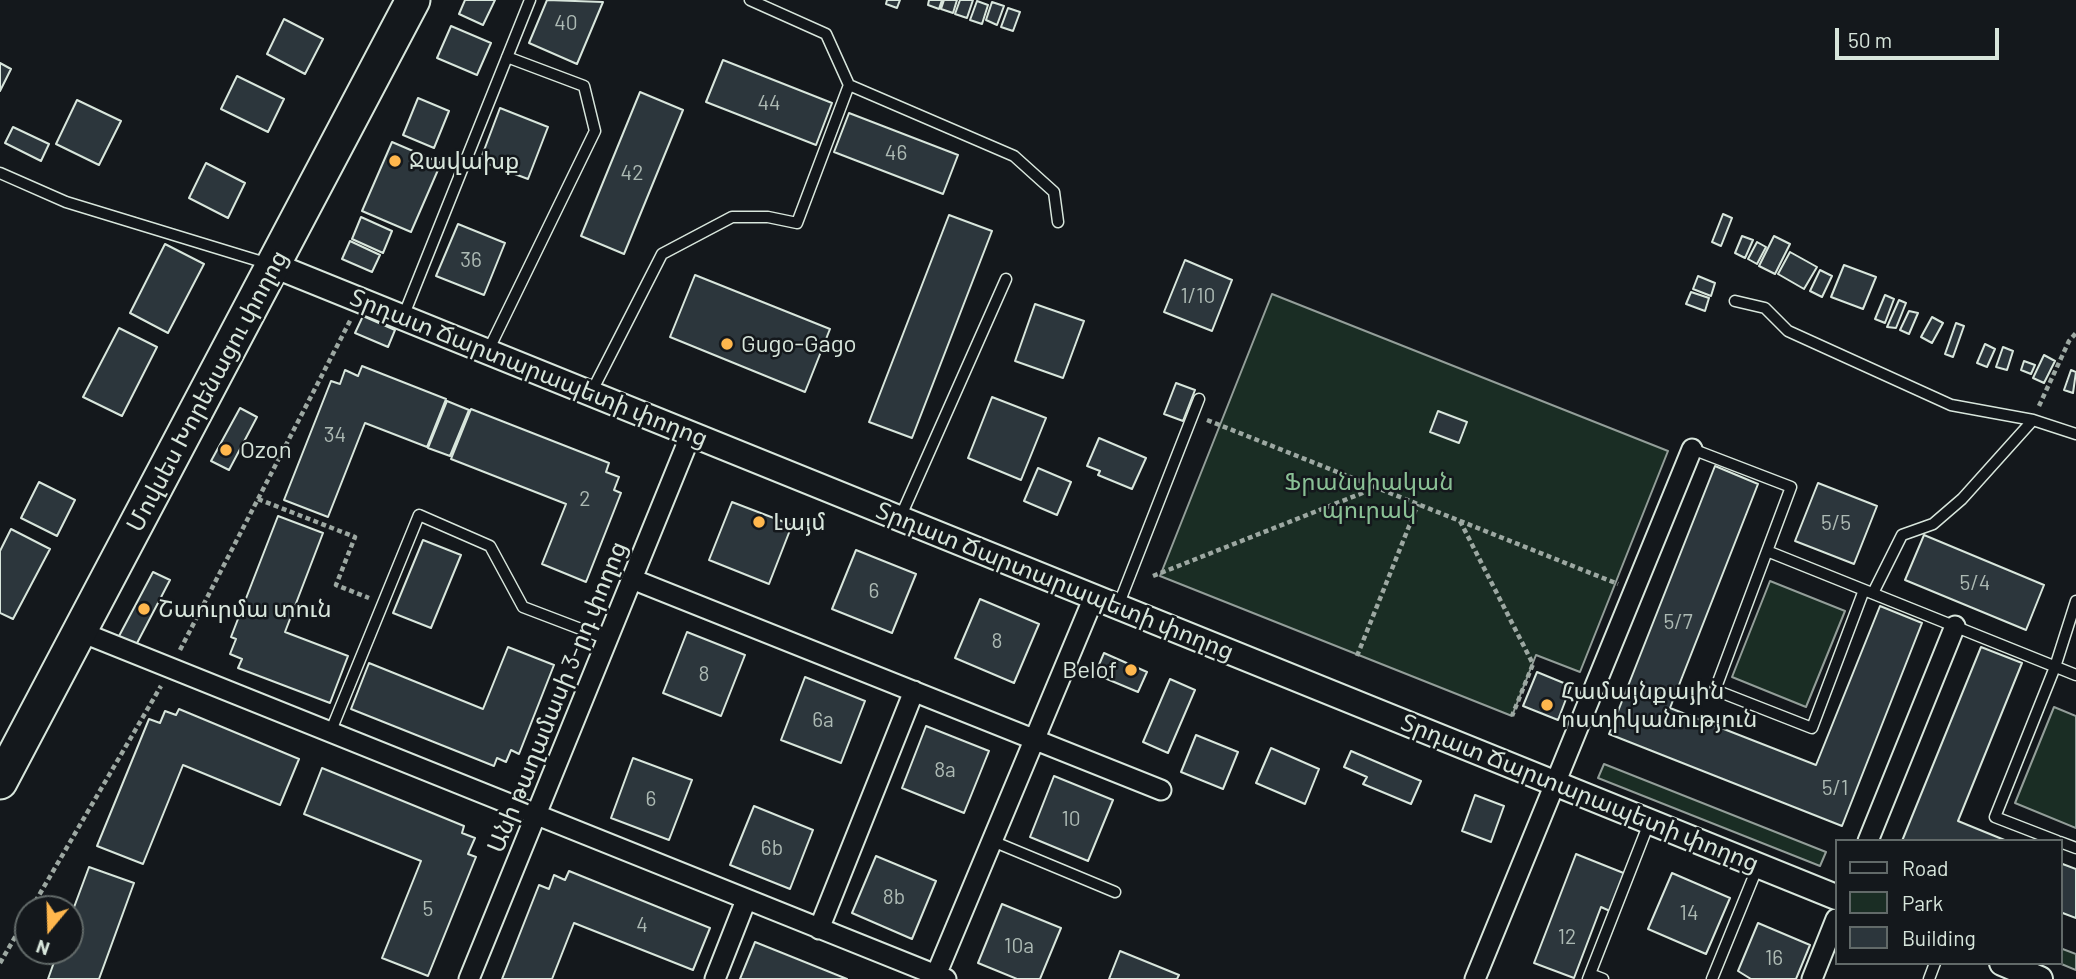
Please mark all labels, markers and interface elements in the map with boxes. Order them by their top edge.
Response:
house number: 40 [554,10,578,36]
scale bar [1838,14,2002,58]
text: 50 m [1848,27,1892,52]
house number: 44 [757,90,781,116]
house number: 46 [885,140,907,166]
place label: Ջավախք [409,147,519,175]
marker: Ջավախք [387,153,403,169]
house number: 42 [621,160,643,186]
street label: Մովսես Խորենացու փողոց [120,245,294,537]
house number: 36 [460,247,482,273]
street label: Տրդատ Ճարտարապետի փողոց [346,283,712,453]
house number: 1/10 [1181,283,1215,309]
place label: Gugo-Gago [741,330,857,358]
marker: Gugo-Gago [719,336,735,352]
house number: 34 [324,422,346,448]
place label: Ozon [240,436,292,464]
marker: Ozon [218,442,234,458]
park label: Ֆրանսիական պուրակ [1284,468,1454,524]
house number: 2 [579,486,591,512]
street label: Տրդատ Ճարտարապետի փողոց [872,496,1238,666]
place label: Լայմ [773,508,826,536]
house number: 5/5 [1821,510,1851,536]
marker: Լայմ [751,514,767,530]
street label: Անի թաղամասի 3-րդ փողոց [481,537,633,857]
house number: 5/4 [1960,570,1990,596]
house number: 6 [869,578,879,604]
place label: Շաուրմա տուն [158,595,332,623]
marker: Շաուրմա տուն [136,601,152,617]
house number: 5/7 [1663,609,1693,635]
house number: 8 [992,628,1002,654]
place label: Belof [1062,656,1117,684]
house number: 8 [699,661,709,687]
marker: Belof [1123,662,1139,678]
place label: Համայնքային ոստիկանություն [1561,677,1757,733]
marker: Համայնքային ոստիկանություն [1539,697,1555,713]
house number: 6a [812,707,834,733]
street label: Տրդատ Ճարտարապետի փողոց [1397,708,1763,878]
house number: 8a [934,757,956,783]
house number: 5/1 [1822,775,1848,801]
house number: 6 [646,786,656,812]
house number: 10 [1061,806,1081,832]
house number: 6b [761,835,783,861]
legend [1834,839,2062,965]
text: Road [1902,855,1948,880]
house number: 8b [883,884,905,910]
text: Park [1902,890,1943,915]
north arrow [14,895,84,965]
house number: 5 [423,896,433,922]
house number: 14 [1680,900,1698,926]
house number: 4 [636,912,648,938]
house number: 12 [1558,924,1576,950]
text: Building [1902,925,1976,950]
house number: 10a [1004,933,1034,959]
text: N [33,936,52,961]
house number: 16 [1765,945,1783,971]

